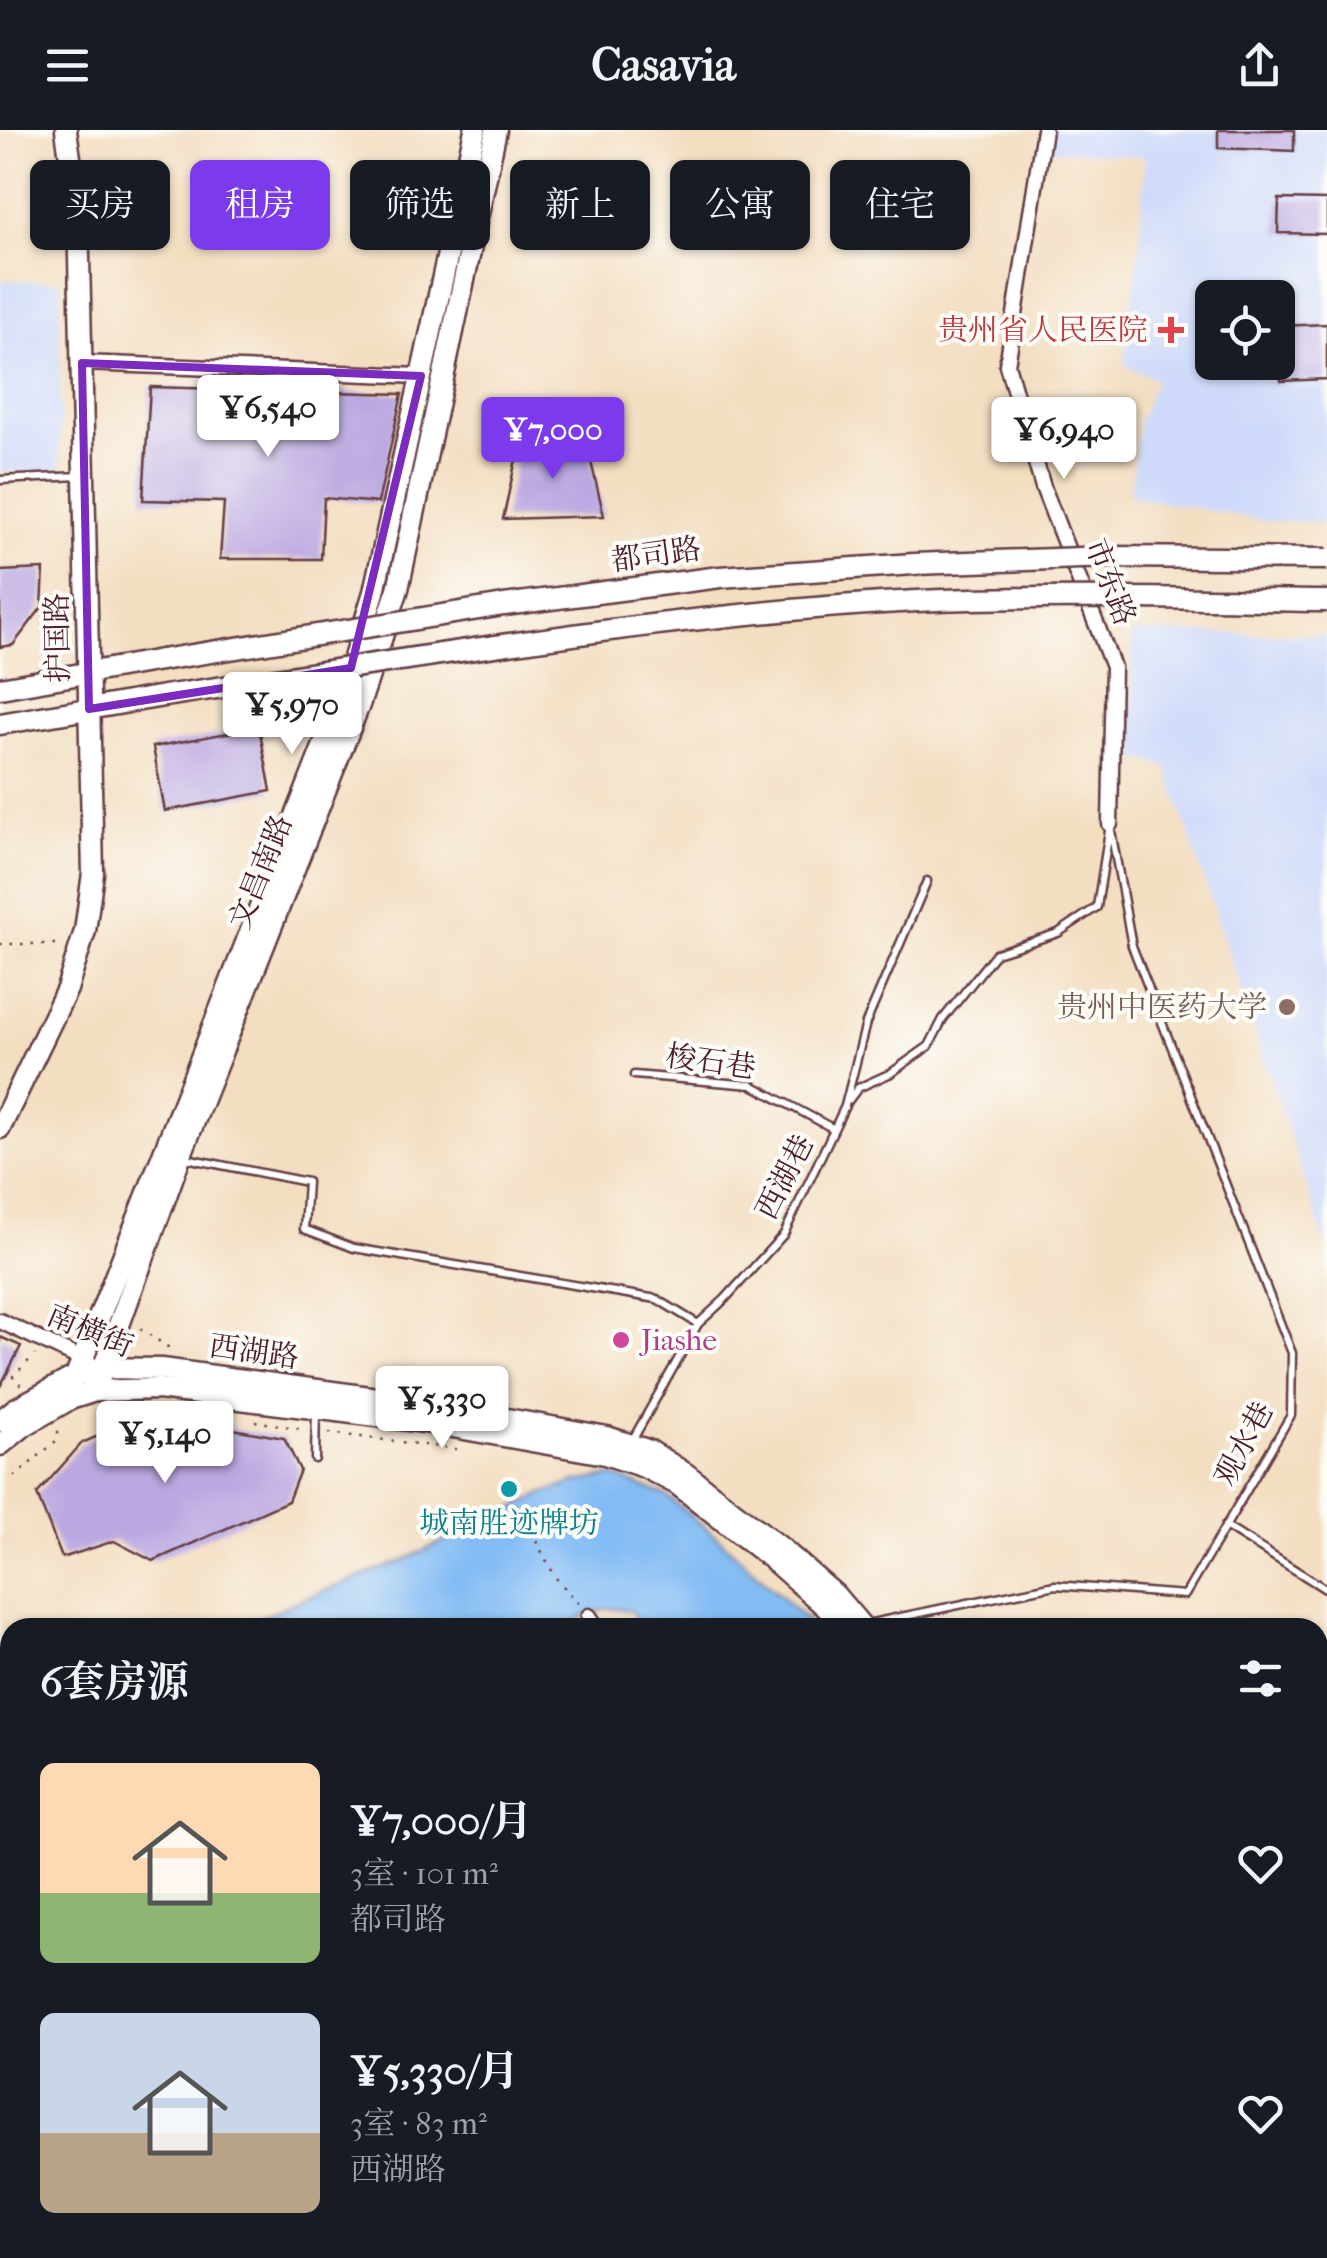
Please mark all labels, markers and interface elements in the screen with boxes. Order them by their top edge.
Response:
icon: menu [40,38,95,93]
icon: share [1232,38,1287,93]
text: Casavia [591,39,736,92]
chip: 买房 [30,160,170,250]
chip: 租房 [190,160,330,250]
chip: 筛选 [350,160,490,250]
chip: 新上 [510,160,650,250]
chip: 公寓 [670,160,810,250]
chip: 住宅 [830,160,970,250]
map controls [1195,280,1295,380]
button: locate [1195,280,1295,380]
place label: 贵州省人民医院 [938,313,1148,348]
marker: 贵州省人民医院 [1158,317,1184,343]
pin: ¥6,540 [187,375,349,460]
text: ¥6,540 [219,389,317,426]
pin: ¥7,000 [472,397,634,482]
pin: ¥6,940 [983,397,1145,482]
text: ¥7,000 [503,411,603,448]
text: ¥6,940 [1013,411,1115,448]
street label: 都司路 [609,531,703,579]
street label: 市东路 [1078,534,1142,630]
street label: 护国路 [40,593,76,683]
pin: ¥5,970 [211,672,373,757]
text: ¥5,970 [245,686,339,723]
street label: 文昌南路 [222,810,300,934]
place label: 贵州中医药大学 [1057,990,1267,1025]
marker: 贵州中医药大学 [1276,996,1298,1018]
street label: 梭石巷 [664,1038,758,1086]
street label: 西湖巷 [749,1129,821,1225]
street label: 南横街 [42,1297,138,1365]
place label: Jiashe [639,1323,717,1358]
street label: 西湖路 [207,1328,301,1376]
marker: Jiashe [610,1329,632,1351]
pin: ¥5,330 [361,1366,523,1451]
text: ¥5,330 [397,1380,487,1417]
street label: 观水巷 [1207,1396,1281,1492]
pin: ¥5,140 [84,1401,246,1486]
text: ¥5,140 [118,1415,212,1452]
marker: 城南胜迹牌坊 [498,1478,520,1500]
place label: 城南胜迹牌坊 [419,1506,599,1541]
icon: filters [1233,1651,1288,1706]
text: 6套房源 [40,1658,189,1707]
text: ¥7,000/月 [350,1797,533,1846]
icon: home [120,1803,240,1923]
icon: heart [1233,1836,1288,1891]
text: 3室 · 101 m² [350,1855,498,1892]
text: 都司路 [350,1901,446,1938]
text: ¥5,330/月 [350,2047,519,2096]
icon: home [120,2053,240,2173]
icon: heart [1233,2086,1288,2141]
text: 3室 · 83 m² [350,2105,487,2142]
text: 西湖路 [350,2151,446,2188]

